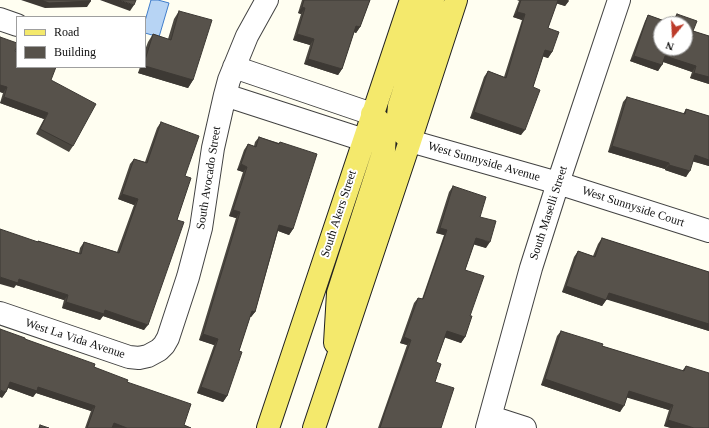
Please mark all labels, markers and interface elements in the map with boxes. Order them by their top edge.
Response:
legend [16,16,146,68]
north arrow [653,16,693,56]
text: Road [54,25,79,39]
text: N [664,40,675,53]
text: Building [54,45,96,59]
street label: South Avocado Street [194,125,224,231]
street label: West Sunnyside Avenue [426,139,542,185]
street label: South Maselli Street [527,164,571,262]
street label: South Akers Street [318,169,360,259]
street label: West Sunnyside Court [580,184,686,230]
street label: West La Vida Avenue [23,316,127,362]

